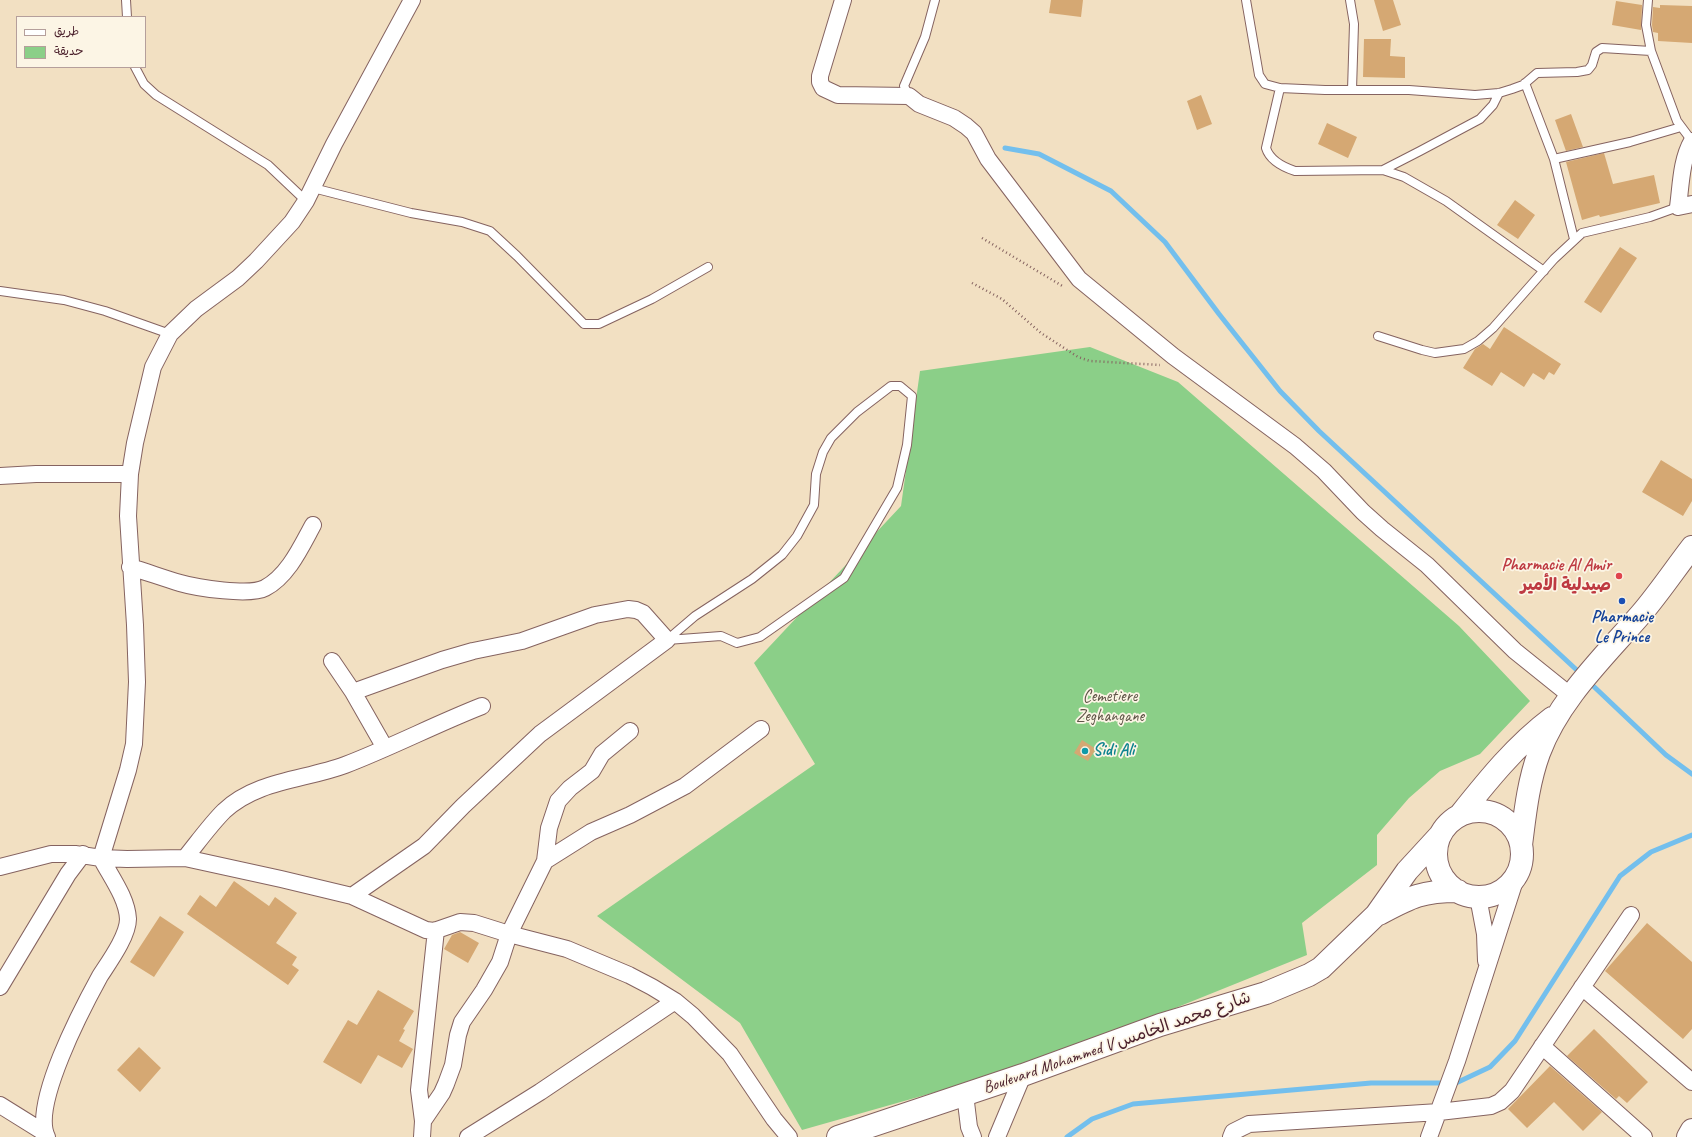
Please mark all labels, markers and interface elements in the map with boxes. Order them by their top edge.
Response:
legend [16,16,146,68]
text: طريق [54,23,79,39]
text: حديقة [54,43,83,59]
place label: Pharmacie Al Amir صيدلية الأمير [1502,556,1611,596]
marker: Pharmacie Al Amir صيدلية الأمير [1614,571,1624,581]
marker: Pharmacie Le Prince [1617,596,1627,606]
place label: Pharmacie Le Prince [1591,608,1653,648]
park label: Cemetiere Zeghangane [1076,687,1144,727]
place label: Sidi Ali [1093,741,1134,761]
marker: Sidi Ali [1080,746,1090,756]
street label: Boulevard Mohammed V شارع محمد الخامس [980,987,1254,1099]

